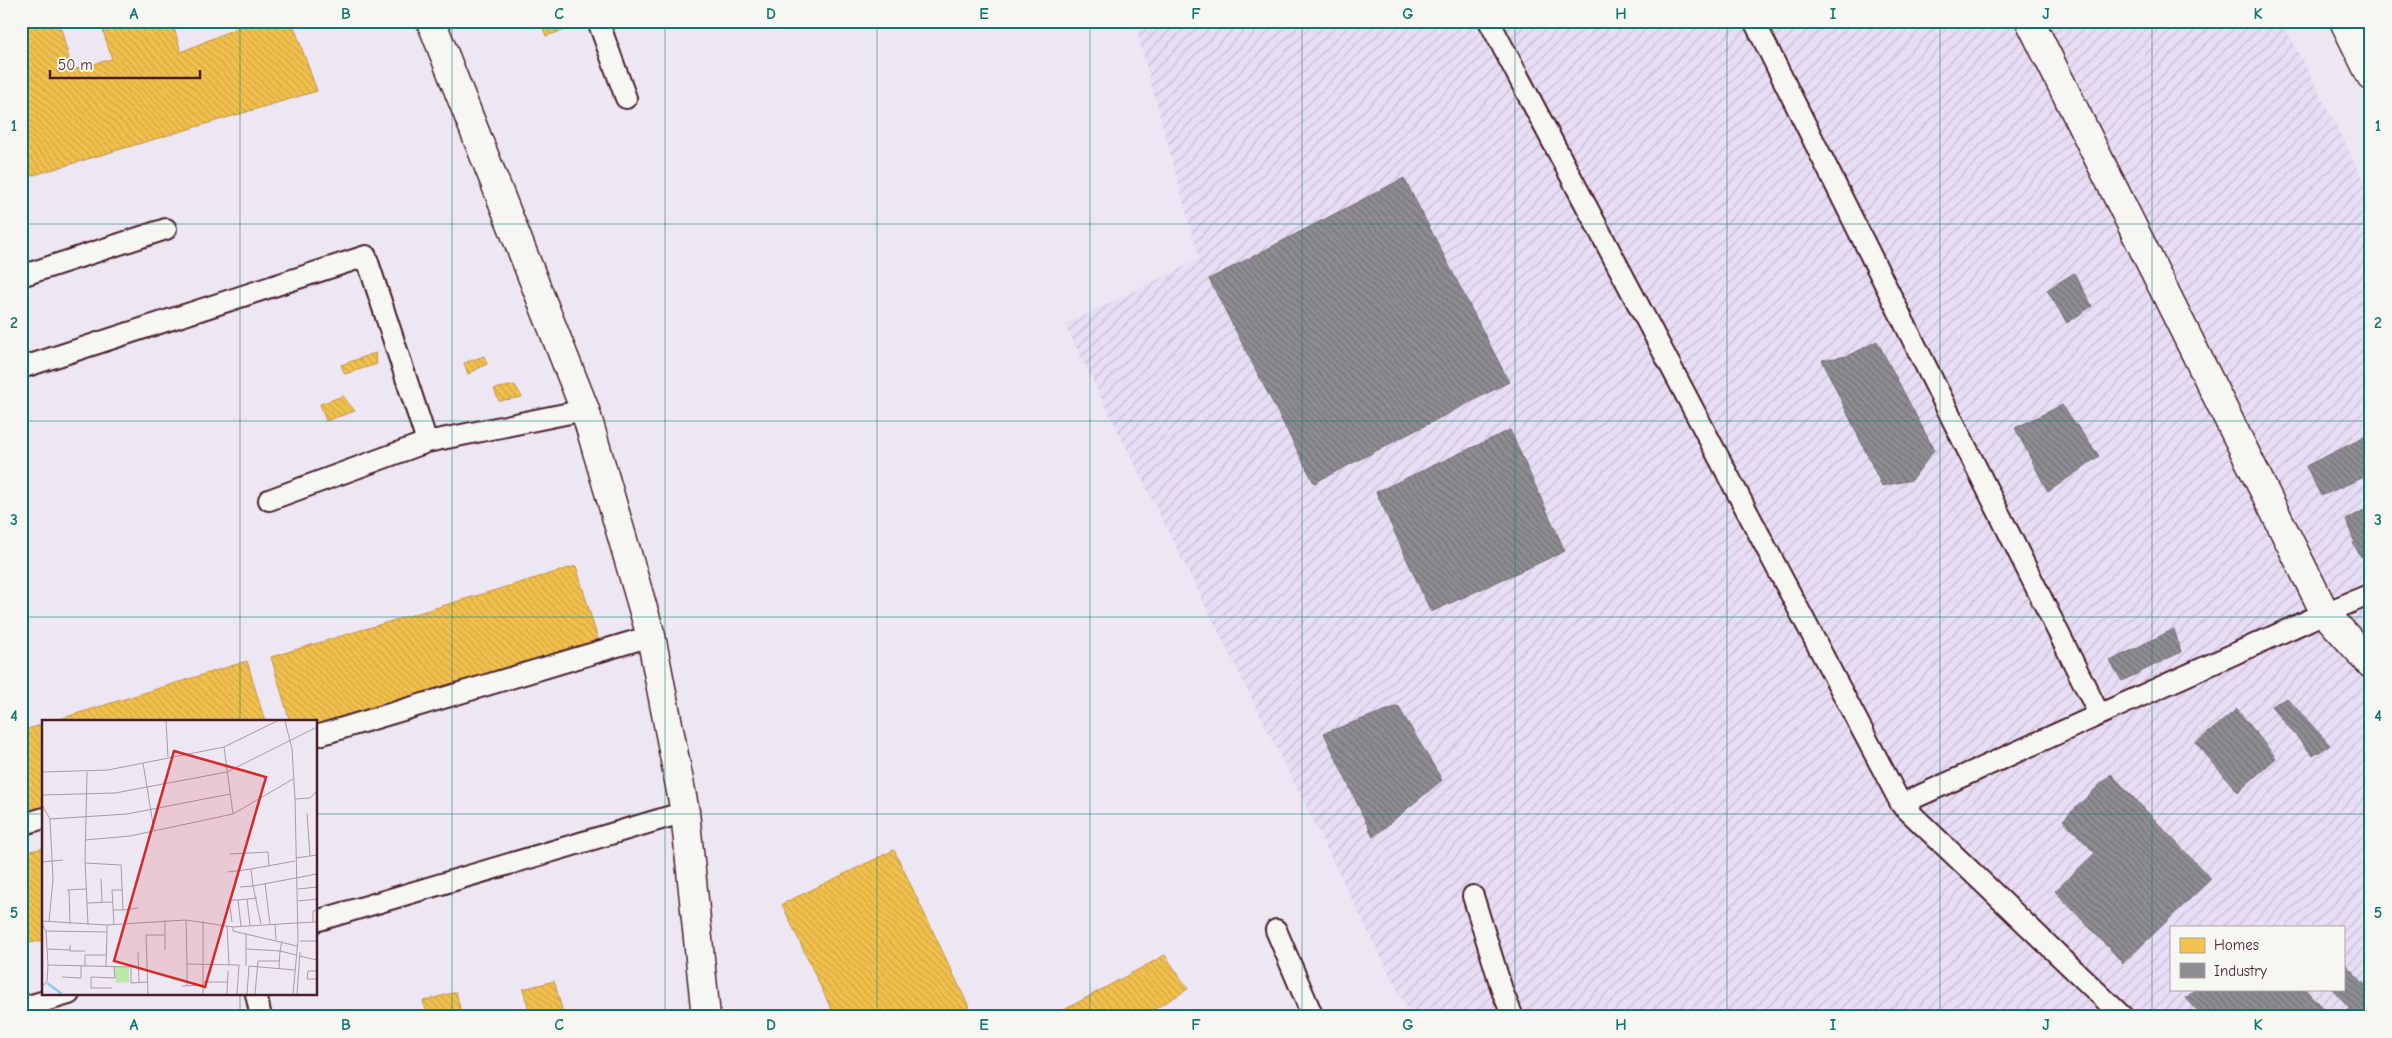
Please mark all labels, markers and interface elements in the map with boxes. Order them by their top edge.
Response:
text: A [130,5,139,23]
text: B [341,5,351,23]
text: C [554,5,564,23]
text: D [766,5,776,23]
text: E [979,5,989,23]
text: F [1191,5,1201,23]
text: G [1402,5,1414,23]
text: H [1615,5,1627,23]
text: I [1830,5,1836,23]
text: J [2042,5,2050,23]
text: K [2253,5,2263,23]
scale bar [50,48,200,80]
text: 50 m [58,56,93,74]
text: 1 [11,117,17,135]
text: 1 [2375,117,2381,135]
text: 2 [10,314,18,332]
text: 2 [2374,314,2382,332]
text: 3 [10,511,18,529]
text: 3 [2374,511,2382,529]
text: 4 [10,707,18,725]
text: 4 [2374,707,2382,725]
inset map [42,720,318,996]
text: 5 [10,904,18,922]
text: 5 [2374,904,2382,922]
legend [2170,926,2344,990]
text: Homes [2214,936,2259,954]
text: Industry [2214,962,2267,980]
text: A [130,1016,139,1034]
text: B [341,1016,351,1034]
text: C [554,1016,564,1034]
text: D [766,1016,776,1034]
text: E [979,1016,989,1034]
text: F [1191,1016,1201,1034]
text: G [1402,1016,1414,1034]
text: H [1615,1016,1627,1034]
text: I [1830,1016,1836,1034]
text: J [2042,1016,2050,1034]
text: K [2253,1016,2263,1034]

